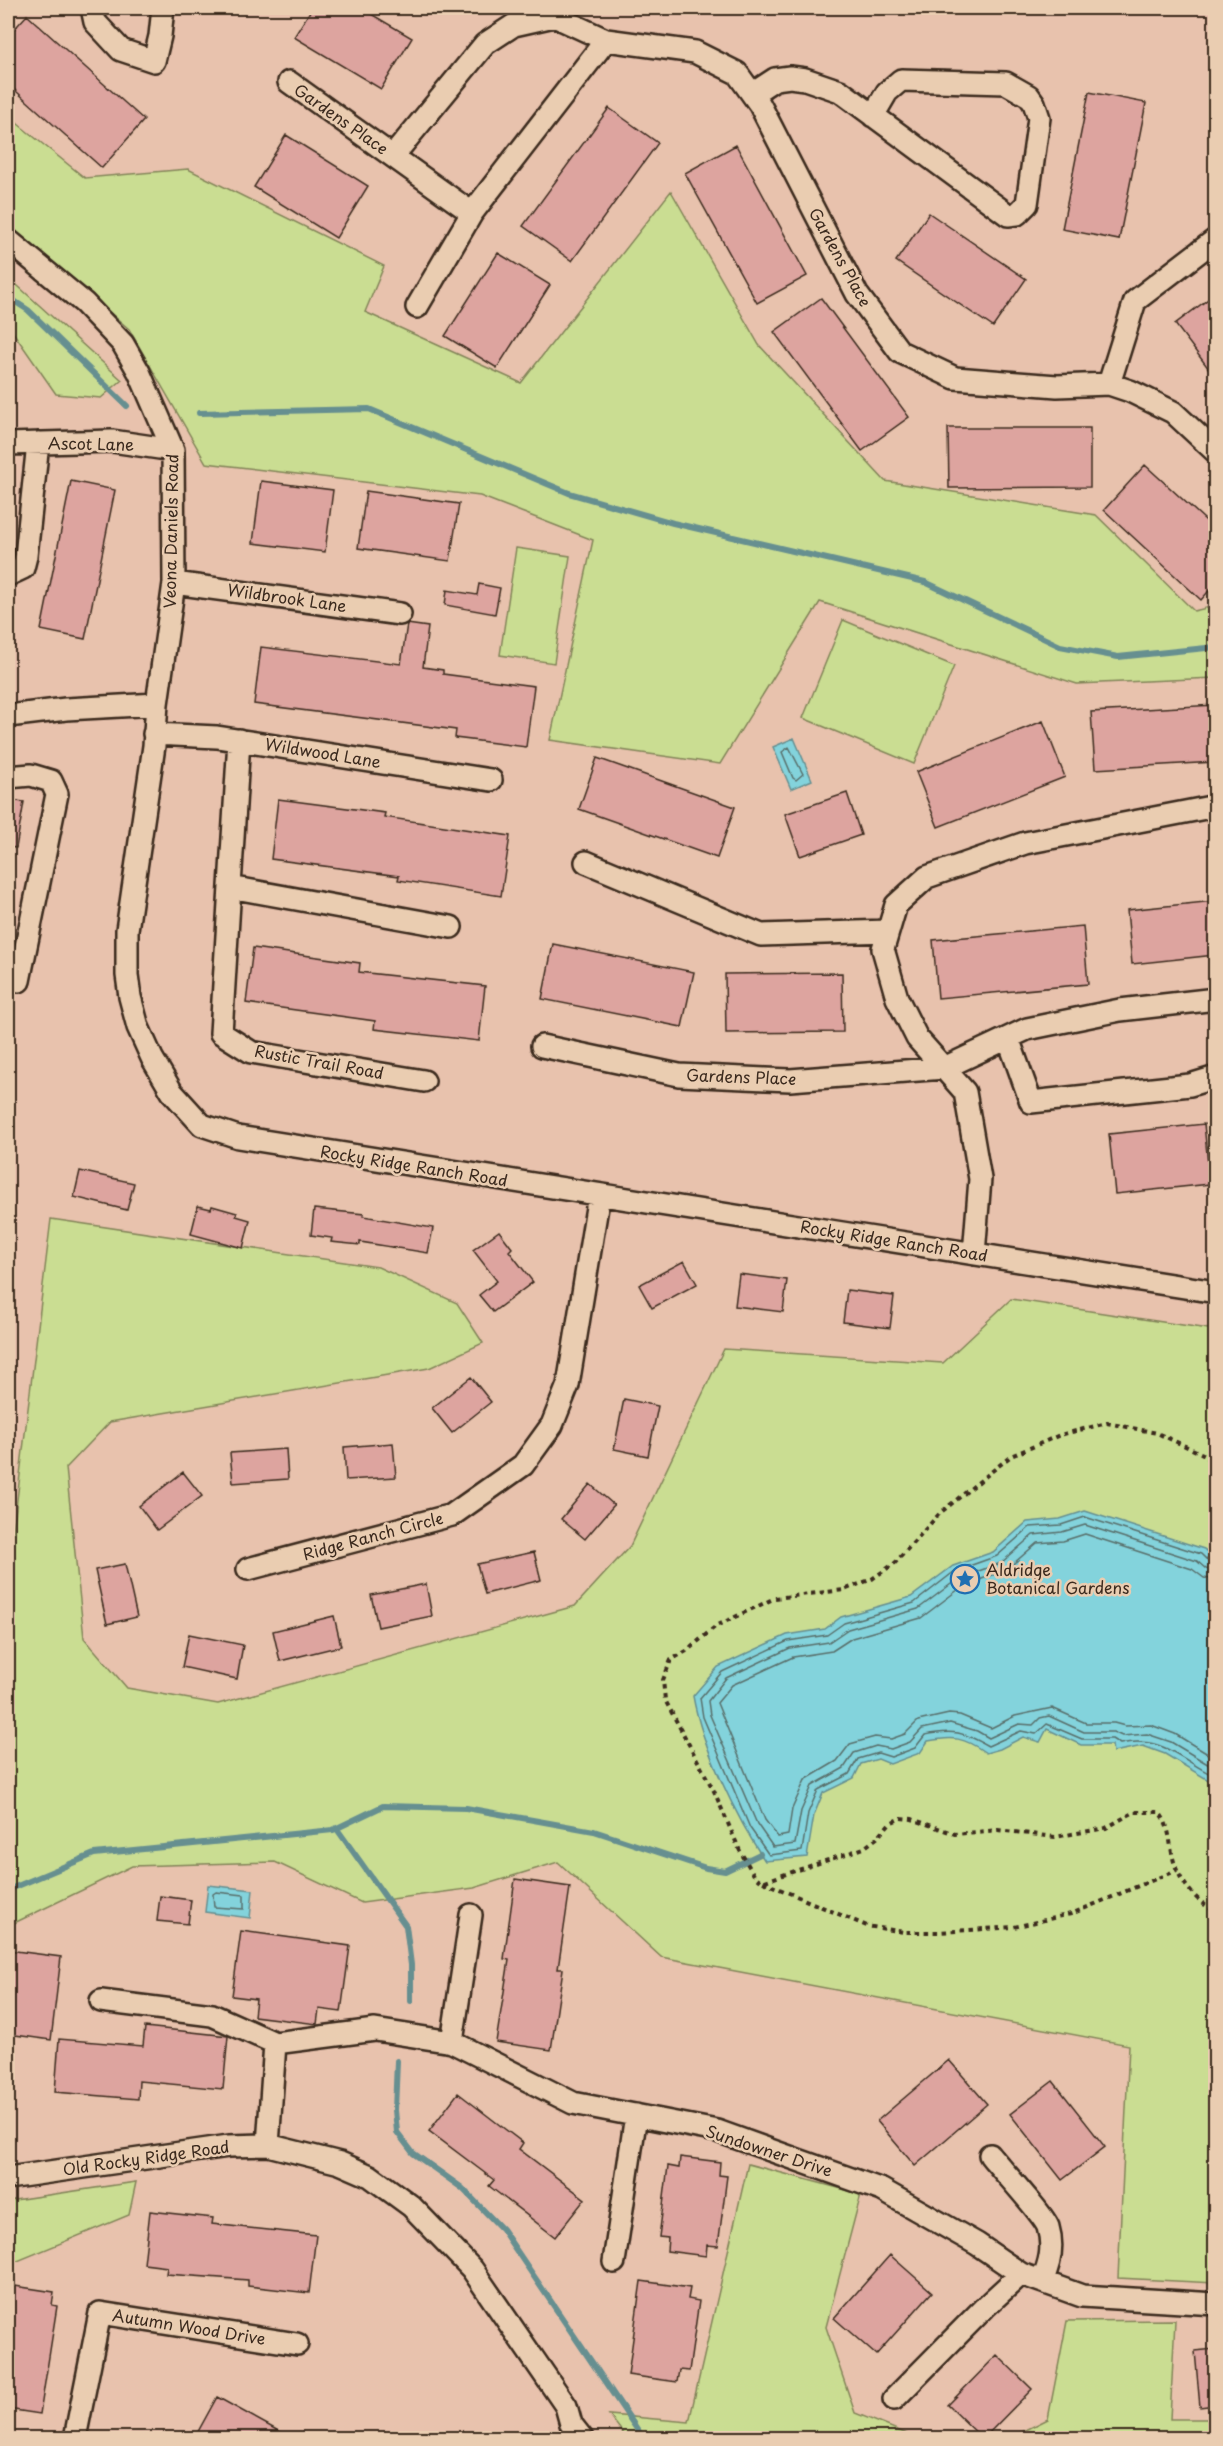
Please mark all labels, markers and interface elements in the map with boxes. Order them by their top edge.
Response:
street label: Gardens Place [290,77,393,159]
street label: Gardens Place [804,203,878,310]
street label: Ascot Lane [48,430,134,456]
street label: Veona Daniels Road [157,454,183,608]
street label: Wildbrook Lane [226,577,348,617]
street label: Wildwood Lane [264,731,383,773]
street label: Rustic Trail Road [253,1038,386,1084]
street label: Gardens Place [686,1062,796,1090]
street label: Rocky Ridge Ranch Road [319,1138,510,1192]
street label: Rocky Ridge Ranch Road [799,1213,990,1267]
street label: Ridge Ranch Circle [300,1505,446,1565]
place label: Aldridge Botanical Gardens [986,1557,1129,1599]
place icon: Aldridge Botanical Gardens [949,1563,981,1595]
street label: Sundowner Drive [703,2118,836,2182]
street label: Old Rocky Ridge Road [61,2133,231,2181]
street label: Autumn Wood Drive [111,2302,267,2350]

